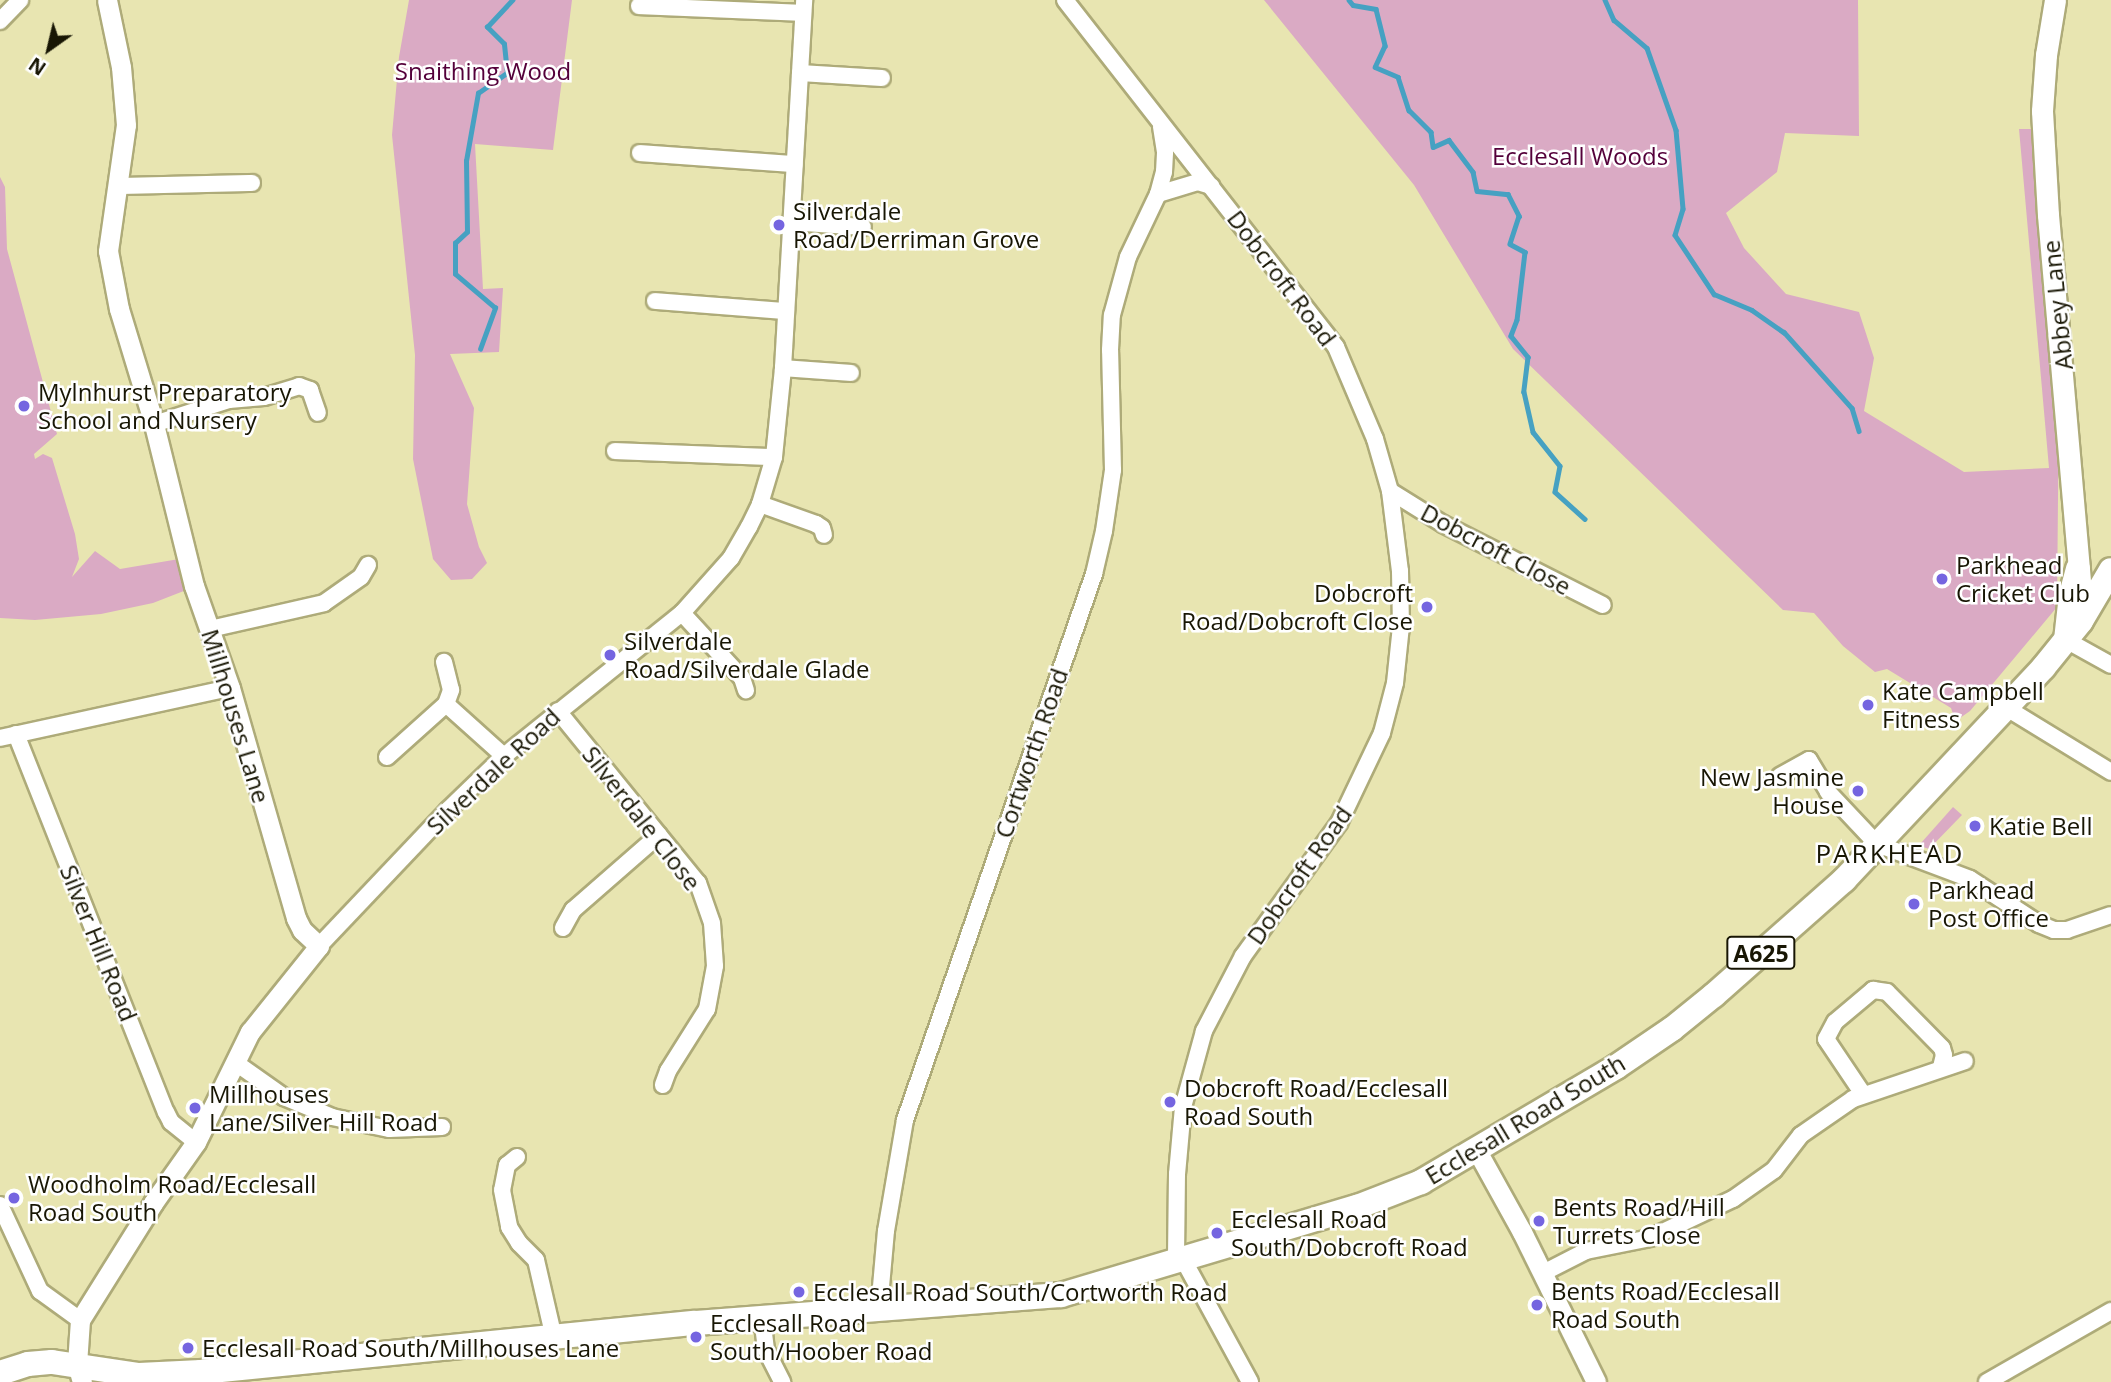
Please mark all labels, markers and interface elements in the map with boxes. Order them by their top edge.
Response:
north arrow [14,14,84,84]
text: N [24,51,51,82]
park label: Snaithing Wood [395,57,571,85]
park label: Ecclesall Woods [1492,142,1668,170]
place label: Silverdale Road/Derriman Grove [793,197,1039,253]
street label: Dobcroft Road [1222,204,1342,352]
marker: Silverdale Road/Derriman Grove [771,217,787,233]
street label: Abbey Lane [2036,239,2078,371]
place label: Mylnhurst Preparatory School and Nursery [38,378,292,434]
marker: Mylnhurst Preparatory School and Nursery [16,398,32,414]
street label: Dobcroft Close [1416,497,1576,601]
place label: Parkhead Cricket Club [1956,551,2090,607]
marker: Parkhead Cricket Club [1934,571,1950,587]
place label: Dobcroft Road/Dobcroft Close [1181,579,1413,635]
marker: Dobcroft Road/Dobcroft Close [1419,599,1435,615]
street label: Millhouses Lane [196,626,276,806]
place label: Silverdale Road/Silverdale Glade [624,627,869,683]
marker: Silverdale Road/Silverdale Glade [602,647,618,663]
street label: Cortworth Road [988,664,1074,842]
place label: Kate Campbell Fitness [1882,677,2044,733]
marker: Kate Campbell Fitness [1860,697,1876,713]
street label: Silverdale Road [420,702,566,840]
street label: Silverdale Close [577,740,707,896]
place label: New Jasmine House [1700,763,1844,819]
marker: New Jasmine House [1850,783,1866,799]
street label: Dobcroft Road [1241,800,1357,950]
place label: Katie Bell [1989,812,2092,840]
marker: Katie Bell [1967,818,1983,834]
district label: PARKHEAD [1817,838,1963,870]
street label: Silver Hill Road [55,861,143,1025]
place label: Parkhead Post Office [1928,876,2049,932]
marker: Parkhead Post Office [1906,896,1922,912]
road number: A625 [1726,934,1796,972]
street label: Ecclesall Road South [1420,1048,1630,1190]
place label: Dobcroft Road/Ecclesall Road South [1184,1074,1448,1130]
place label: Millhouses Lane/Silver Hill Road [209,1080,438,1136]
marker: Dobcroft Road/Ecclesall Road South [1162,1094,1178,1110]
marker: Millhouses Lane/Silver Hill Road [187,1100,203,1116]
place label: Woodholm Road/Ecclesall Road South [28,1170,316,1226]
marker: Woodholm Road/Ecclesall Road South [6,1190,22,1206]
place label: Bents Road/Hill Turrets Close [1553,1193,1725,1249]
place label: Ecclesall Road South/Dobcroft Road [1231,1205,1468,1261]
marker: Bents Road/Hill Turrets Close [1531,1213,1547,1229]
marker: Ecclesall Road South/Dobcroft Road [1209,1225,1225,1241]
place label: Bents Road/Ecclesall Road South [1551,1277,1780,1333]
place label: Ecclesall Road South/Cortworth Road [813,1278,1227,1306]
marker: Ecclesall Road South/Cortworth Road [791,1284,807,1300]
marker: Bents Road/Ecclesall Road South [1529,1297,1545,1313]
place label: Ecclesall Road South/Hoober Road [710,1309,932,1365]
marker: Ecclesall Road South/Hoober Road [688,1329,704,1345]
place label: Ecclesall Road South/Millhouses Lane [202,1334,619,1362]
marker: Ecclesall Road South/Millhouses Lane [180,1340,196,1356]

